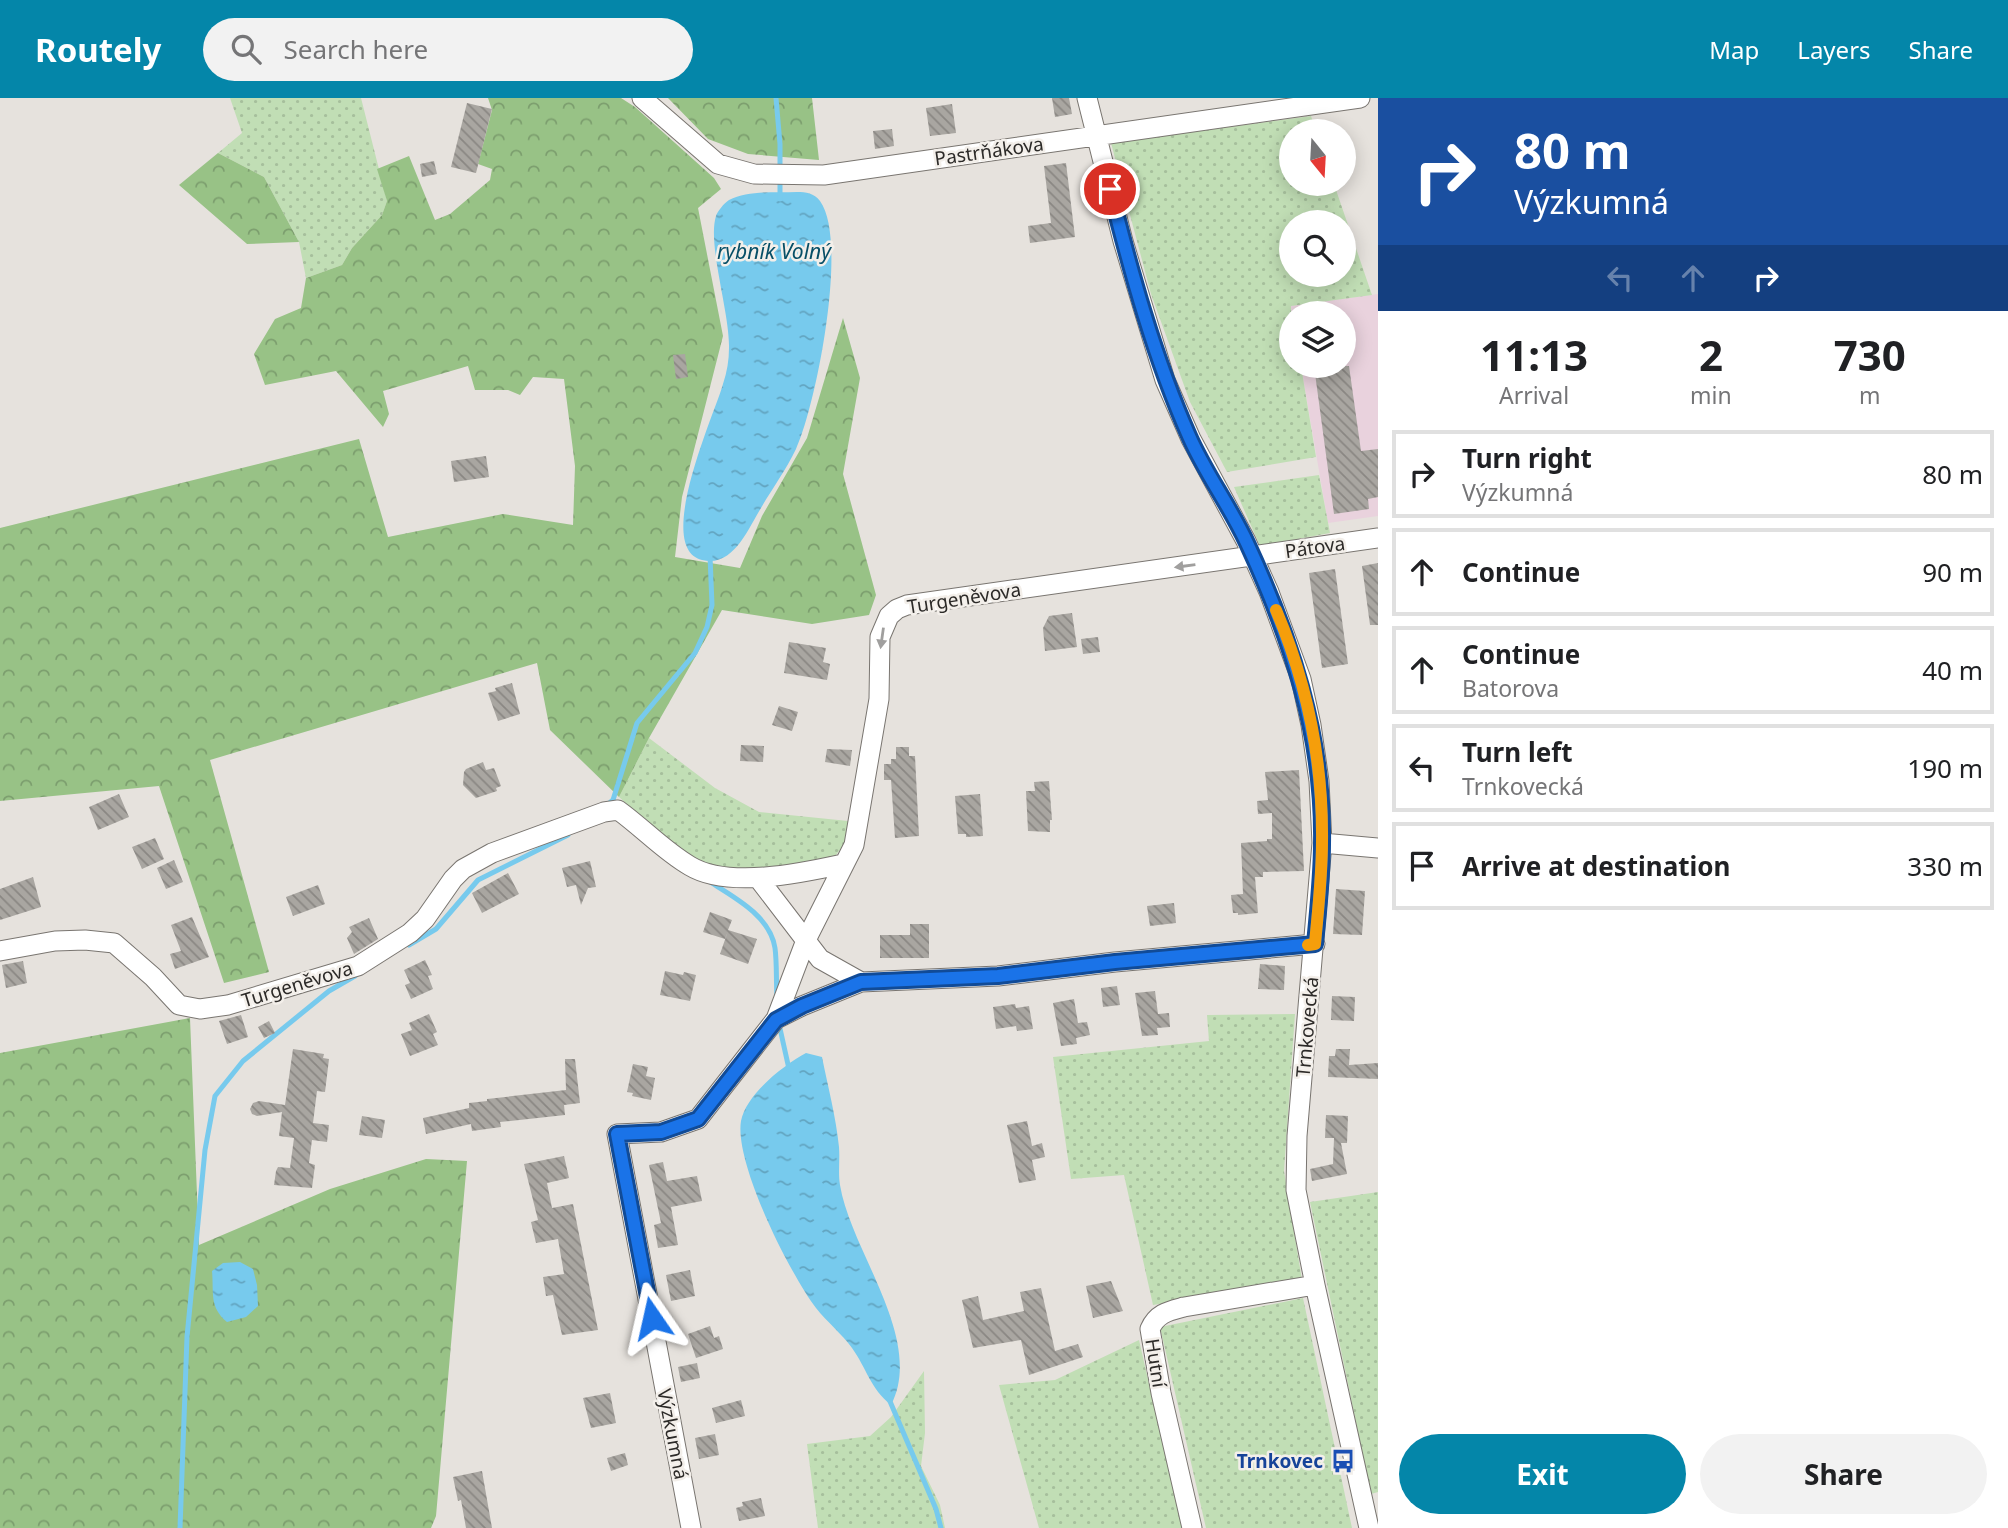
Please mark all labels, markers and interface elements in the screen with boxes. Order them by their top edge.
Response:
search box [203,18,693,81]
text: Routely [35,27,161,72]
icon: search [227,30,265,68]
text: Search here [283,31,428,67]
text: Map [1709,33,1759,66]
text: Layers [1797,33,1871,66]
text: Share [1909,33,1973,66]
text: 80 m [1514,117,1631,183]
north arrow [1279,119,1356,196]
map controls [1279,119,1356,378]
icon: right [1399,126,1490,217]
street label: Pastrňákova [933,130,1045,172]
pin [1080,159,1140,219]
icon: arrive [1091,170,1129,208]
text: Výzkumná [1514,180,1669,223]
button: search [1279,210,1356,287]
water label: rybník Volný [717,237,832,265]
icon: left [1601,259,1639,297]
icon: ahead [1674,259,1712,297]
icon: right [1747,259,1785,297]
button: layers [1279,301,1356,378]
text: 11:13 [1480,326,1588,383]
text: 2 [1699,326,1723,383]
text: 730 [1834,326,1906,383]
text: Arrival [1499,379,1569,411]
text: min [1690,379,1732,411]
text: m [1859,379,1881,411]
text: Turn right [1462,440,1592,476]
icon: right [1403,455,1441,493]
text: 80 m [1922,456,1983,492]
text: Výzkumná [1462,476,1573,508]
street label: Pátova [1283,530,1347,564]
icon: ahead [1403,553,1441,591]
text: Continue [1462,554,1580,590]
text: 90 m [1922,554,1983,590]
one-way arrow [1174,560,1196,571]
street label: Turgeněvova [905,576,1023,620]
one-way arrow [876,627,887,649]
text: Continue [1462,636,1580,672]
icon: ahead [1403,651,1441,689]
text: 40 m [1922,652,1983,688]
text: Batorova [1462,672,1559,704]
text: Turn left [1462,734,1573,770]
icon: left [1403,749,1441,787]
text: 190 m [1907,750,1983,786]
text: Trnkovecká [1462,770,1584,802]
icon: arrive [1403,847,1441,885]
text: Arrive at destination [1462,848,1731,884]
text: 330 m [1907,848,1983,884]
street label: Turgeněvova [238,955,356,1013]
street label: Trnkovecká [1290,976,1324,1078]
position arrow [615,1281,689,1355]
street label: Hutní [1139,1337,1173,1390]
street label: Výzkumná [651,1386,695,1482]
button: Exit [1399,1434,1686,1514]
button: Share [1700,1434,1987,1514]
bus stop icon: Trnkovec [1329,1447,1357,1475]
place label: Trnkovec [1237,1448,1323,1474]

